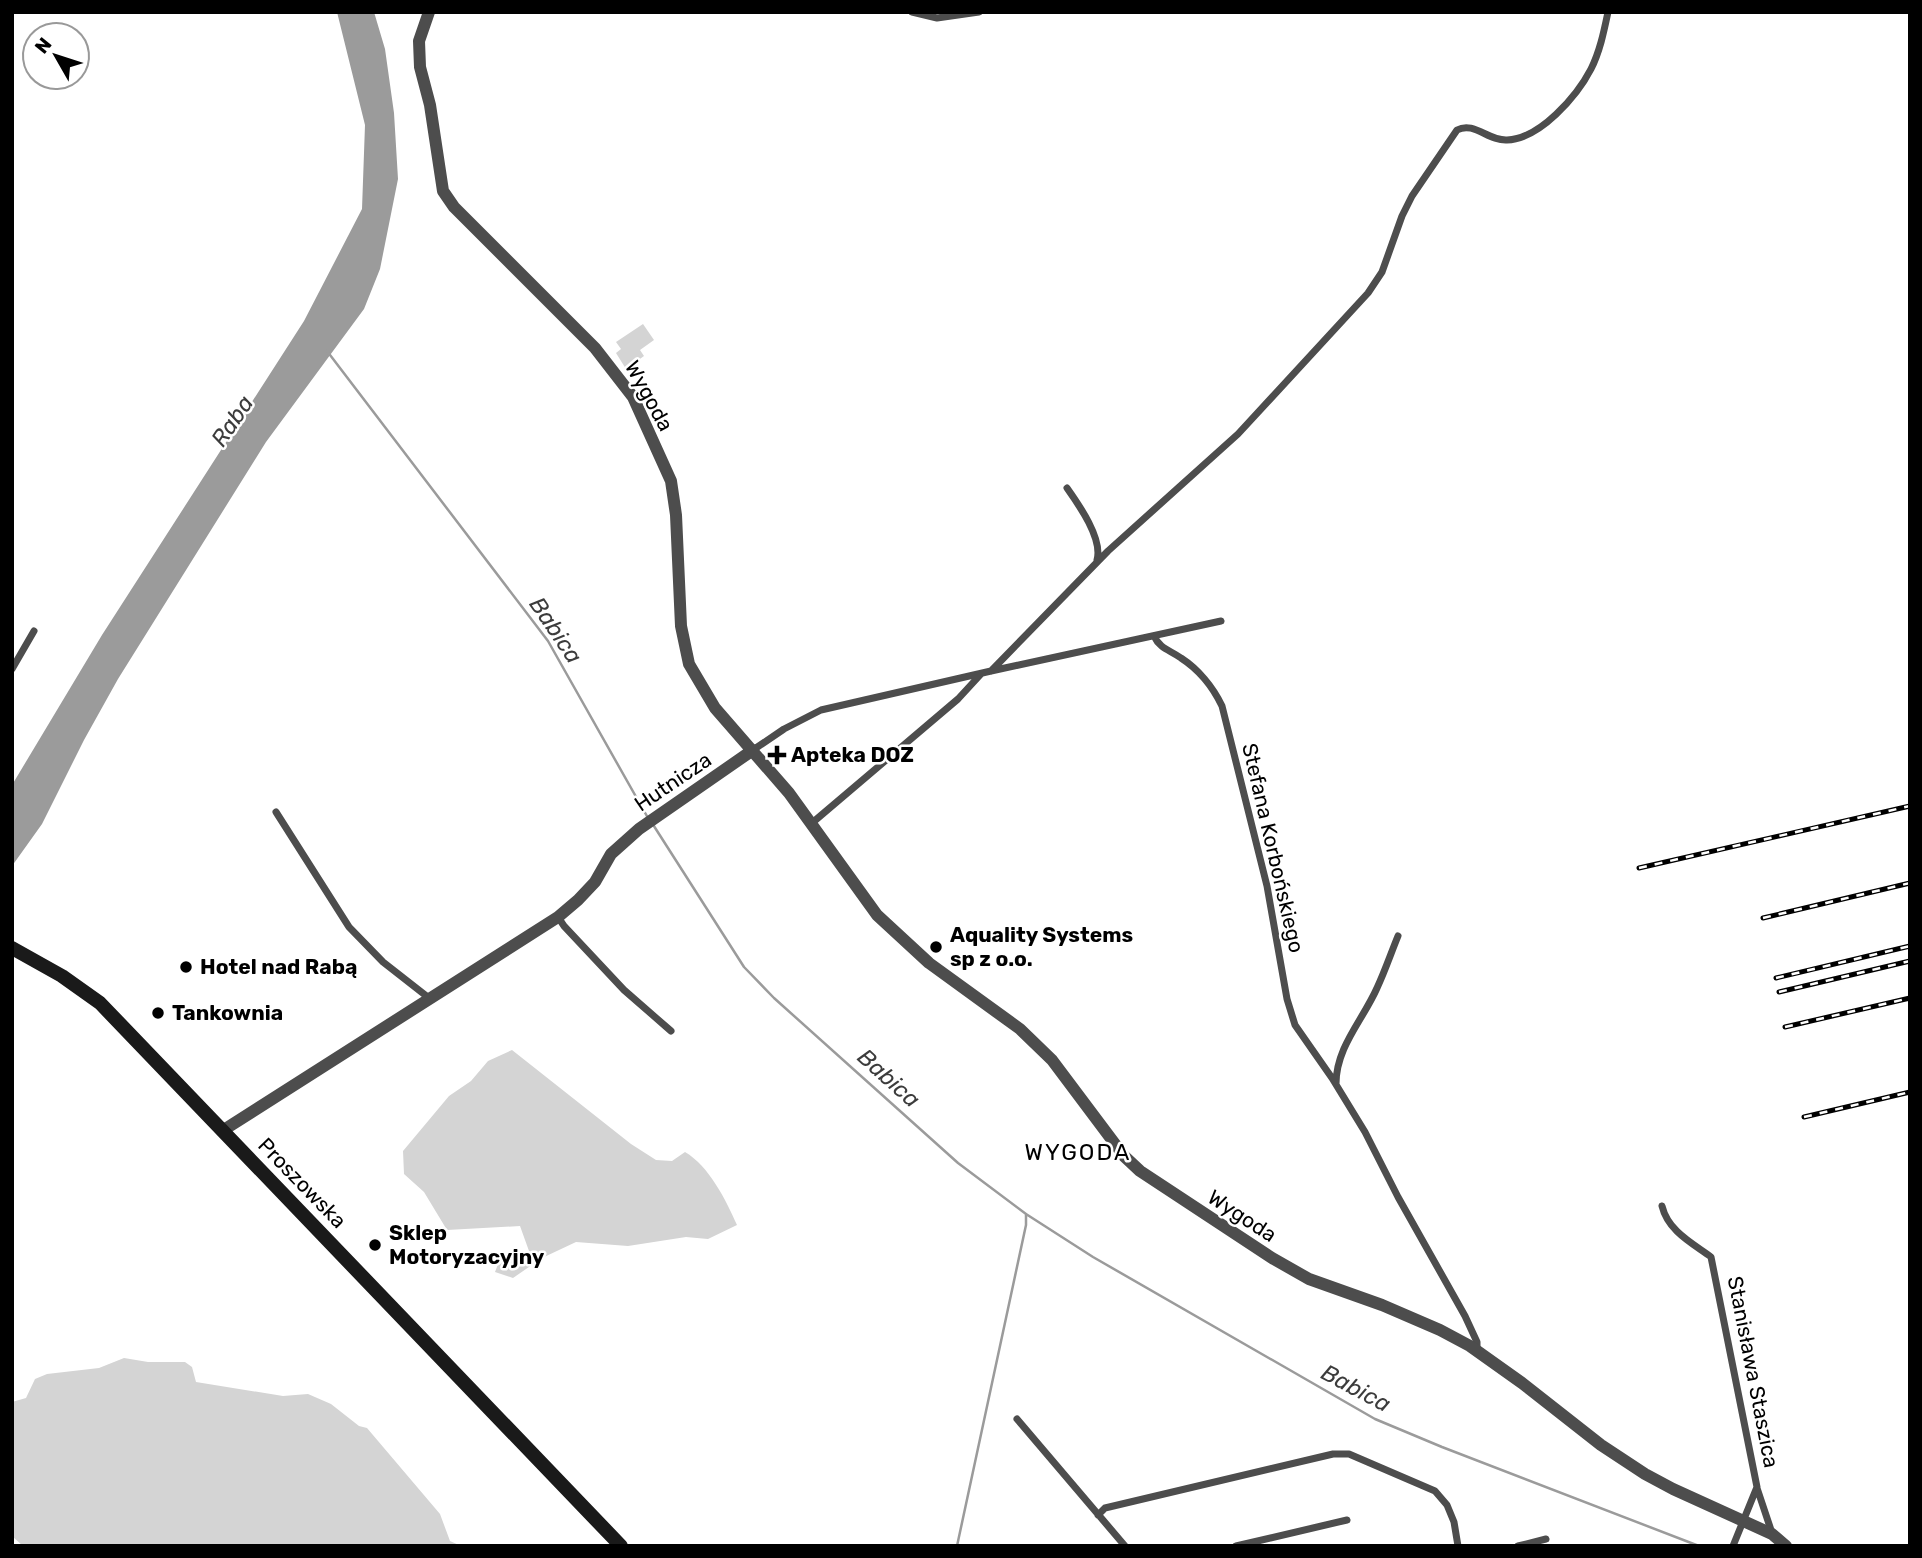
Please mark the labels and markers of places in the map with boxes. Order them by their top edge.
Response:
place label: Apteka DOZ [791,742,914,767]
marker: Apteka DOZ [769,747,785,763]
place label: Aquality Systems sp z o.o. [950,922,1133,971]
marker: Aquality Systems sp z o.o. [928,939,944,955]
place label: Hotel nad Rabą [200,954,357,979]
marker: Hotel nad Rabą [178,959,194,975]
place label: Tankownia [172,1000,283,1025]
marker: Tankownia [150,1005,166,1021]
place label: Sklep Motoryzacyjny [389,1220,545,1269]
marker: Sklep Motoryzacyjny [367,1237,383,1253]

